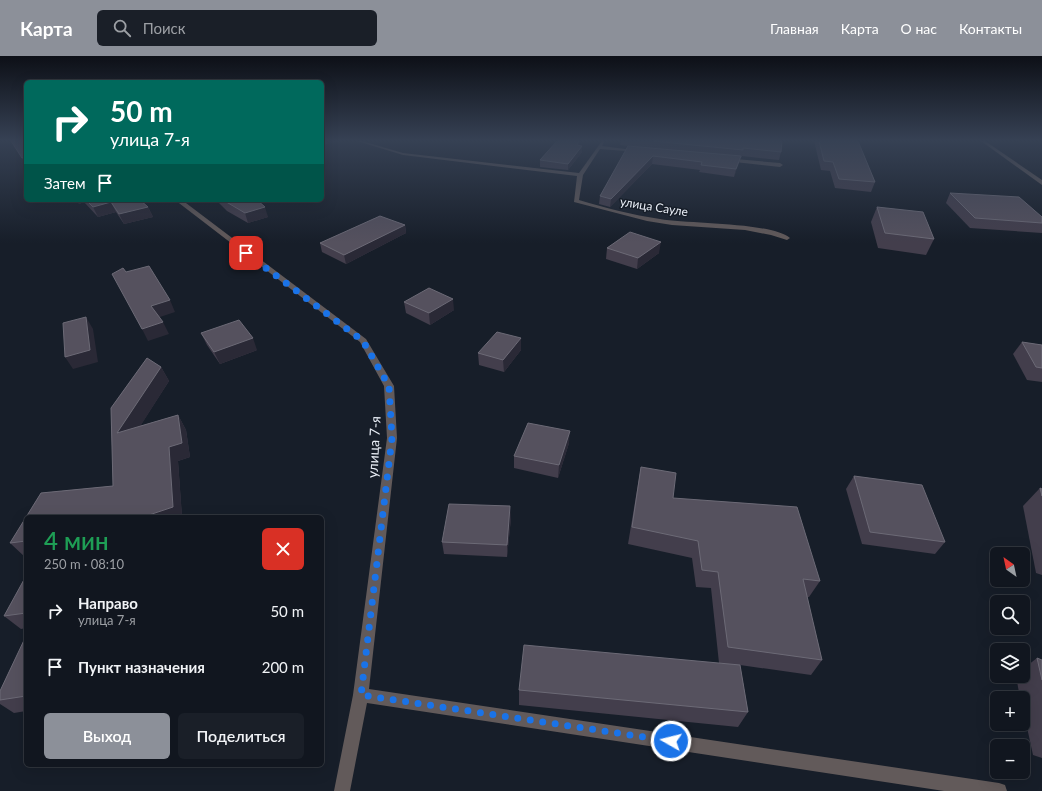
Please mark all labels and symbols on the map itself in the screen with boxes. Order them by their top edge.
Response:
street label: улица Сауле [619,194,689,219]
pin [229,236,263,270]
street label: улица 7-я [363,416,384,478]
north arrow [990,547,1030,587]
position arrow [650,720,692,762]

